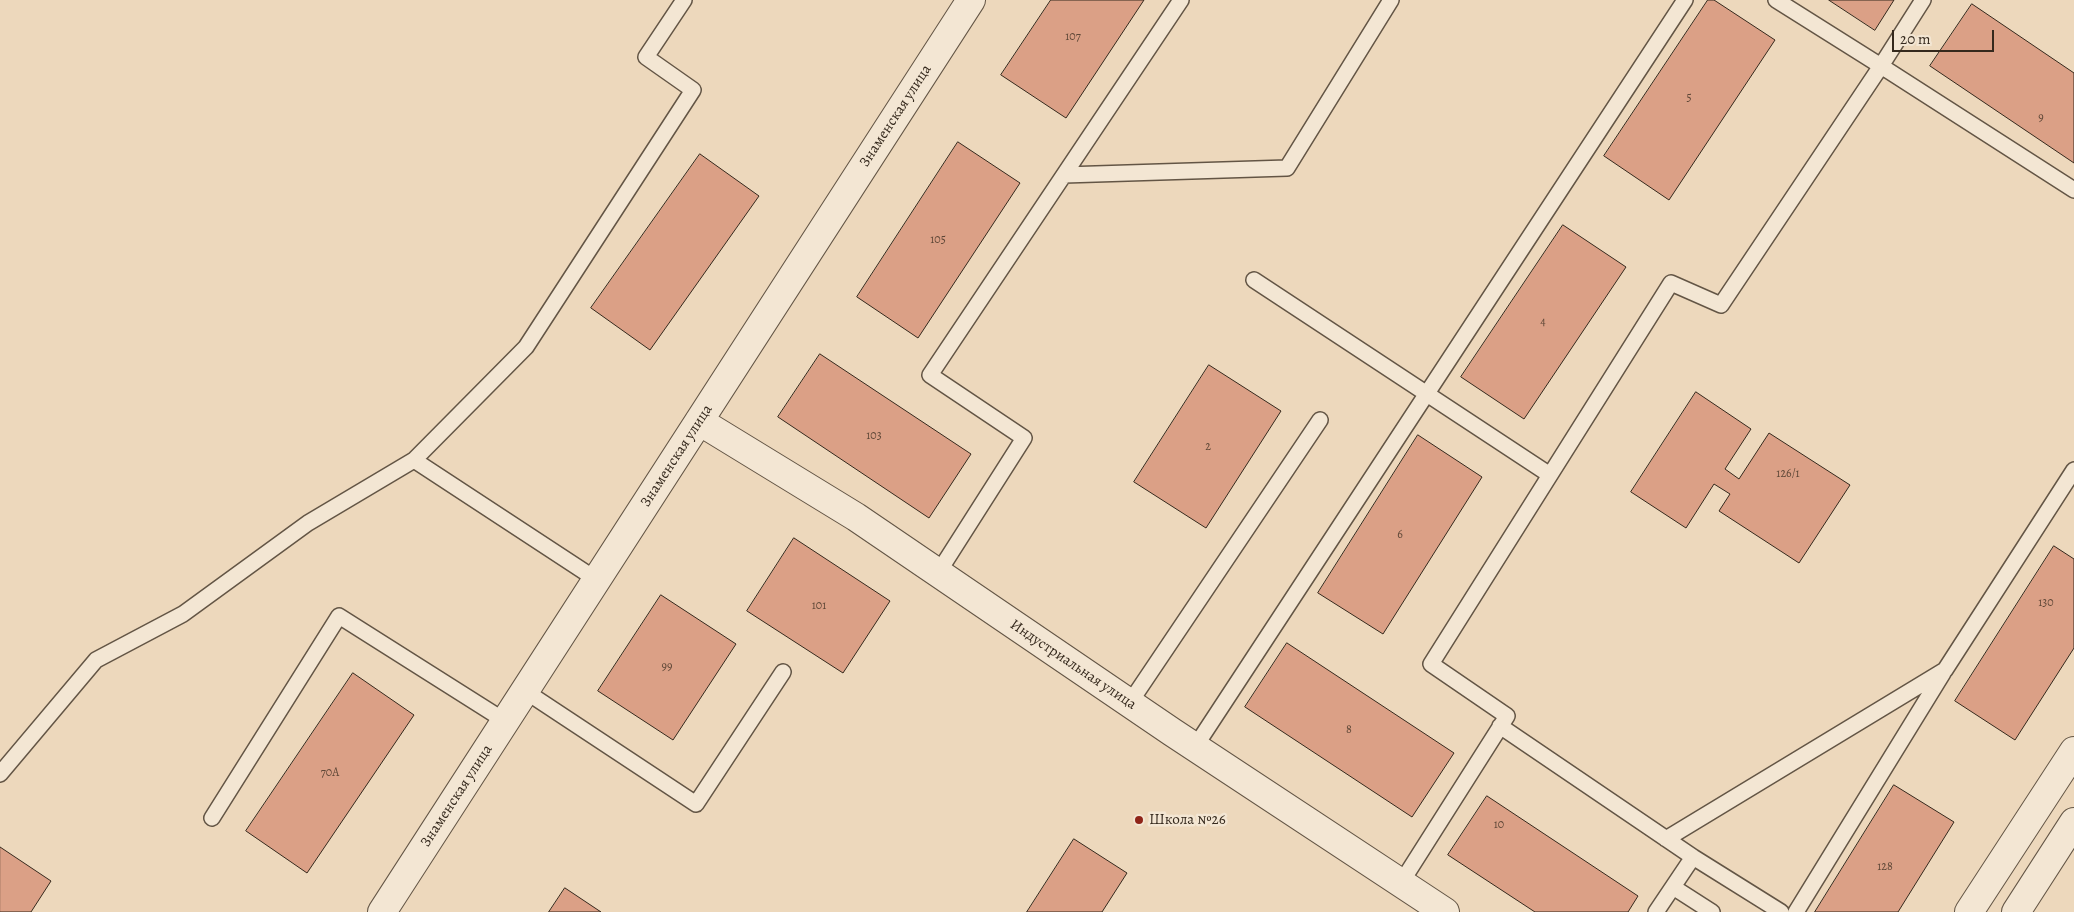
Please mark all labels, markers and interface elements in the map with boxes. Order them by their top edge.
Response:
scale bar [1894,20,1996,52]
text: 20 m [1900,29,1931,49]
house number: 107 [1065,30,1081,44]
street label: Знаменская улица [856,61,936,171]
house number: 5 [1686,91,1692,105]
house number: 9 [2038,111,2044,125]
house number: 105 [930,233,946,247]
house number: 4 [1540,315,1546,329]
street label: Знаменская улица [637,401,717,511]
house number: 103 [866,429,882,443]
house number: 2 [1205,440,1211,454]
house number: 126/1 [1776,467,1800,481]
house number: 6 [1397,528,1403,542]
house number: 130 [2038,596,2054,610]
house number: 101 [812,599,826,613]
street label: Индустриальная улица [1006,616,1140,714]
house number: 99 [662,660,672,674]
house number: 8 [1346,723,1352,737]
street label: Знаменская улица [417,741,497,851]
house number: 70А [321,766,339,780]
place label: Школа №26 [1149,811,1226,829]
marker: Школа №26 [1133,814,1145,826]
house number: 10 [1494,818,1504,832]
house number: 128 [1877,860,1893,874]

